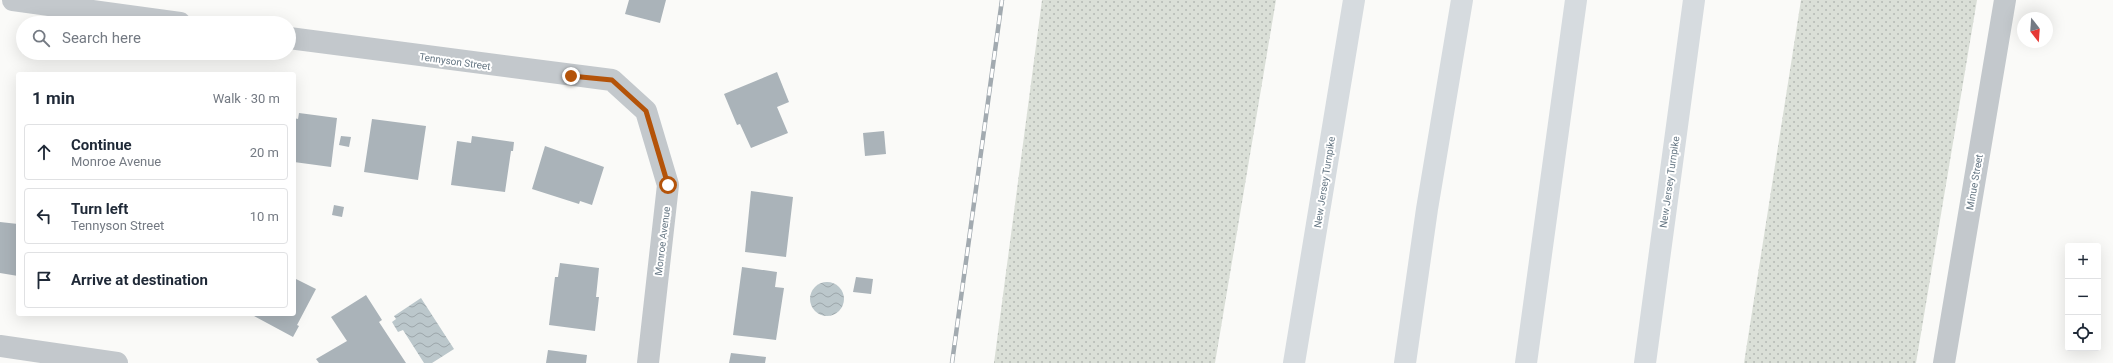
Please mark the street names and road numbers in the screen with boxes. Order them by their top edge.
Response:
street label: Tennyson Street [419,51,491,72]
street label: New Jersey Turnpike [1312,136,1337,229]
street label: New Jersey Turnpike [1658,136,1681,229]
street label: Minue Street [1964,153,1985,211]
street label: Monroe Avenue [653,206,672,276]

